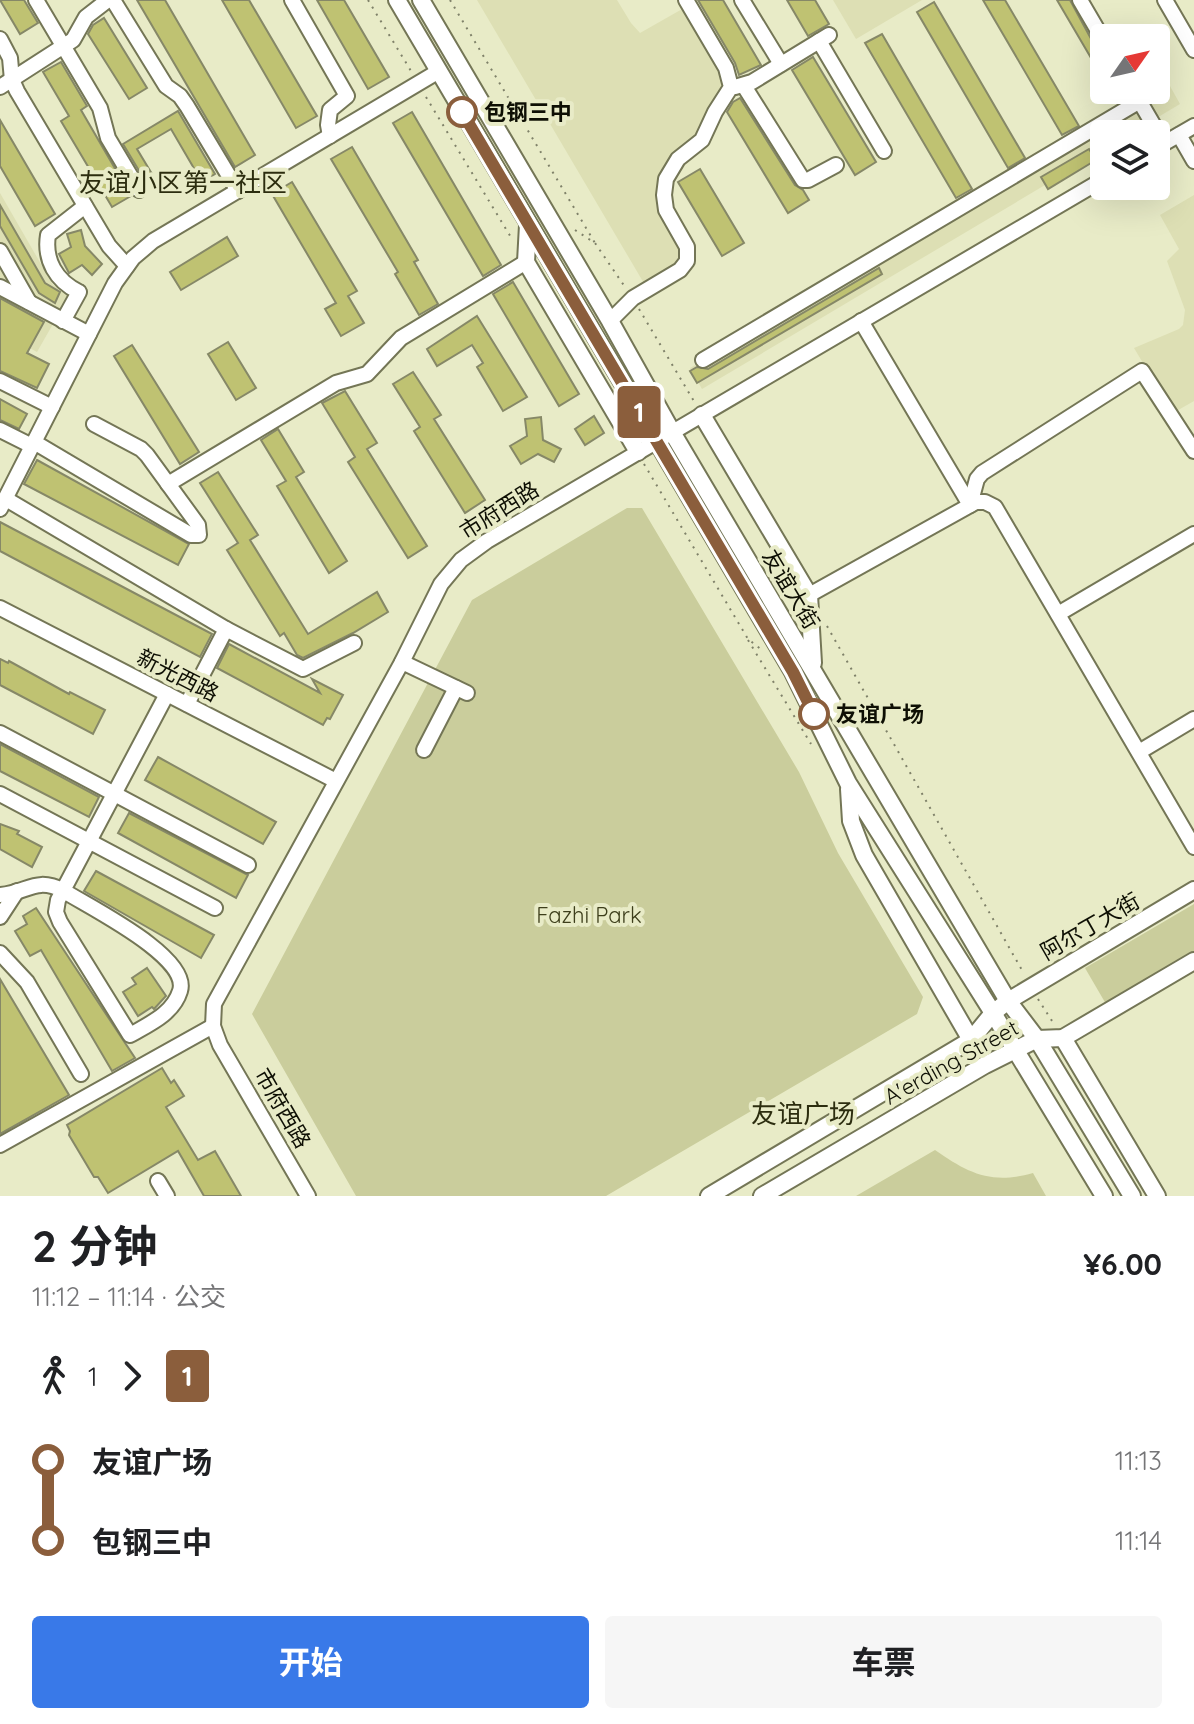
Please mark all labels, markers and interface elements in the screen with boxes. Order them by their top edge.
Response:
north arrow [1090,24,1170,104]
map controls [1090,24,1170,200]
marker: 包钢三中 [447,97,477,127]
place label: 包钢三中 [484,98,572,126]
button: layers [1090,120,1170,200]
district label: 友谊小区第一社区 [79,166,287,199]
line badge: 1 [613,386,665,438]
text: 1 [634,394,644,429]
street label: 市府西路 [454,475,544,545]
street label: 友谊大街 [756,544,826,634]
street label: 新光西路 [132,643,224,707]
marker: 友谊广场 [799,699,829,729]
place label: 友谊广场 [836,700,924,728]
street label: 阿尔丁大街 [1035,886,1145,966]
park label: Fazhi Park [536,901,642,929]
street label: A'erding Street [879,1014,1023,1110]
street label: 市府西路 [249,1063,317,1153]
district label: 友谊广场 [751,1097,855,1130]
text: 2 分钟 [32,1218,157,1273]
text: ¥6.00 [1083,1245,1162,1283]
text: 11:12 – 11:14 · 公交 [32,1280,226,1313]
icon: walk [32,1354,76,1398]
icon: forward [110,1354,154,1398]
text: 1 [182,1358,193,1393]
text: 1 [88,1360,98,1393]
text: 友谊广场 [92,1443,212,1481]
text: 11:13 [1115,1444,1162,1477]
text: 包钢三中 [92,1523,212,1561]
text: 11:14 [1115,1524,1162,1557]
button: 开始 [32,1616,589,1708]
button: 车票 [605,1616,1162,1708]

